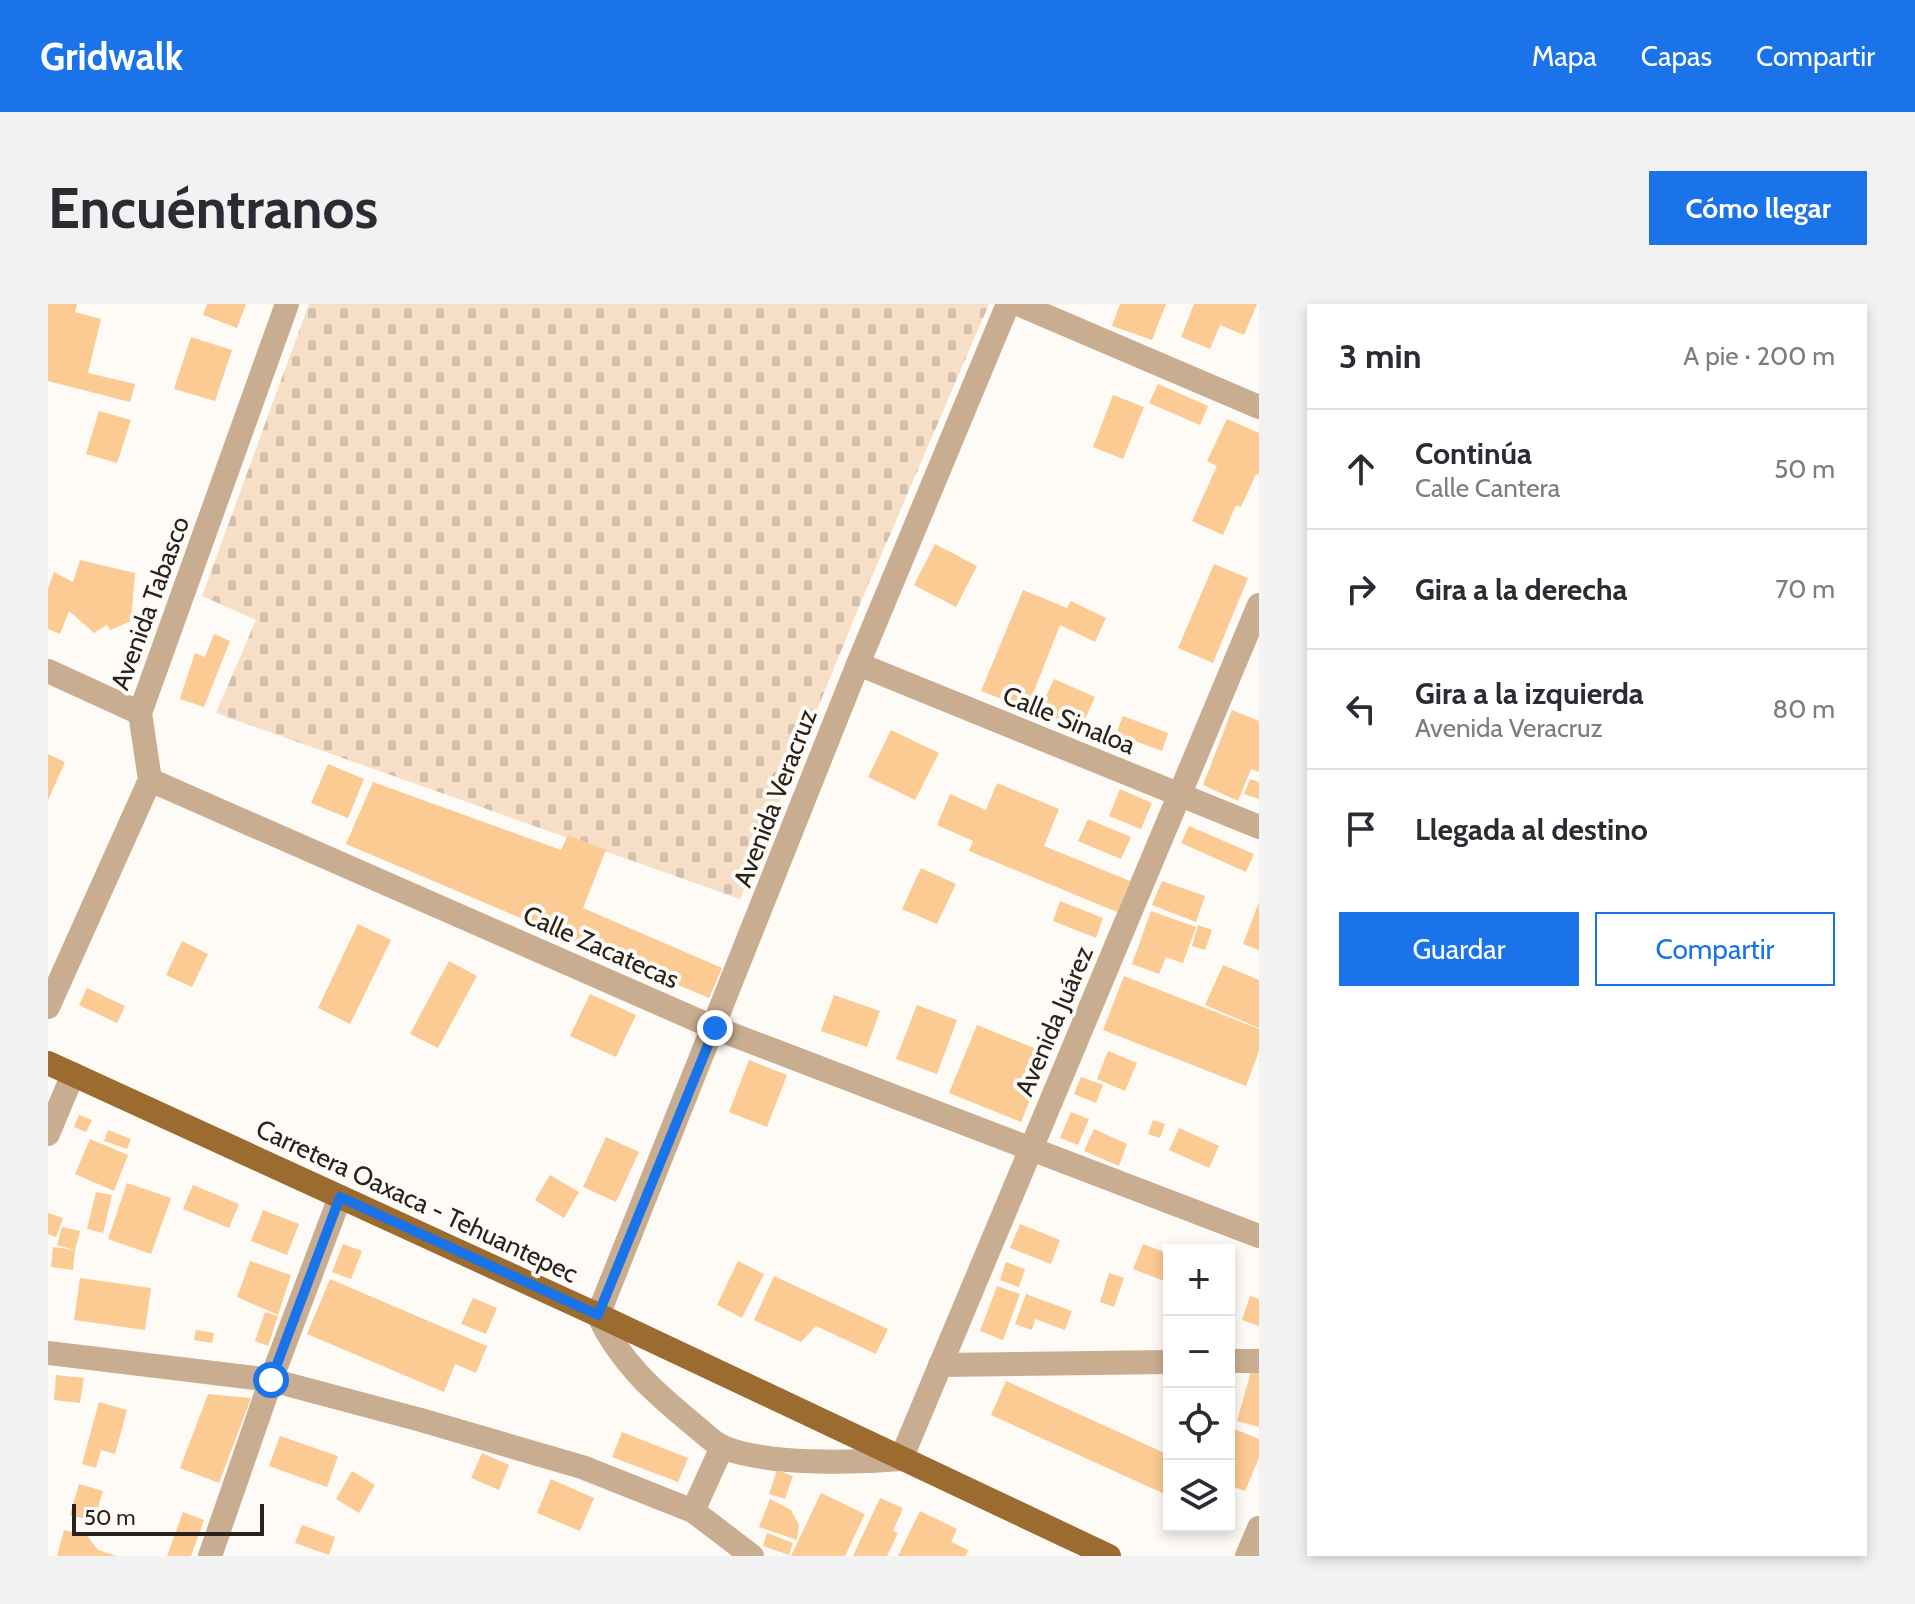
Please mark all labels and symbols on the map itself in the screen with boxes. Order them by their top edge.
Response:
street label: Avenida Tabasco [104,512,196,694]
street label: Calle Sinaloa [998,679,1140,761]
street label: Avenida Veracruz [726,705,824,891]
street label: Calle Zacatecas [518,898,684,996]
street label: Avenida Juárez [1008,941,1100,1101]
route end [697,1010,733,1046]
street label: Carretera Oaxaca - Tehuantepec [251,1112,583,1290]
route start [253,1362,289,1398]
scale bar [72,1500,264,1536]

